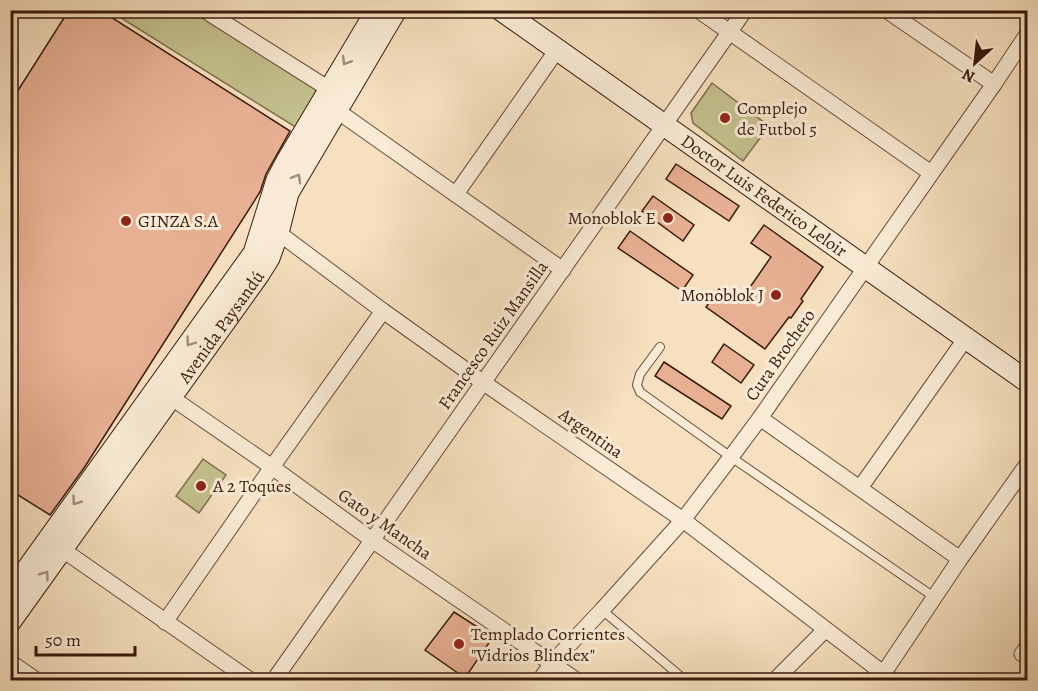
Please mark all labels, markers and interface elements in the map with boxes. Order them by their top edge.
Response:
north arrow [945,33,1005,93]
one-way arrow [342,55,354,65]
text: N [958,63,979,88]
place label: Complejo de Futbol 5 [737,96,817,141]
marker: Complejo de Futbol 5 [718,111,732,125]
street label: Doctor Luis Federico Leloir [676,129,852,263]
one-way arrow [290,174,301,184]
place label: Monoblok E [568,206,656,230]
place label: GINZA S.A [138,209,219,233]
marker: Monoblok E [661,211,675,225]
marker: GINZA S.A [119,214,133,228]
street label: Francesco Ruiz Mansilla [433,255,554,414]
street label: Avenida Paysandú [172,265,270,389]
place label: Monoblok J [680,283,764,307]
marker: Monoblok J [769,288,783,302]
street label: Cura Brochero [740,304,821,406]
one-way arrow [186,336,197,347]
street label: Argentina [553,402,628,464]
place label: A 2 Toques [212,474,291,498]
marker: A 2 Toques [194,479,208,493]
street label: Gato y Mancha [333,483,437,566]
one-way arrow [72,494,83,505]
one-way arrow [38,570,49,581]
scale bar [36,619,135,657]
place label: Templado Corrientes "Vidrios Blindex" [471,622,625,667]
text: 50 m [45,628,81,652]
marker: Templado Corrientes "Vidrios Blindex" [452,637,466,651]

